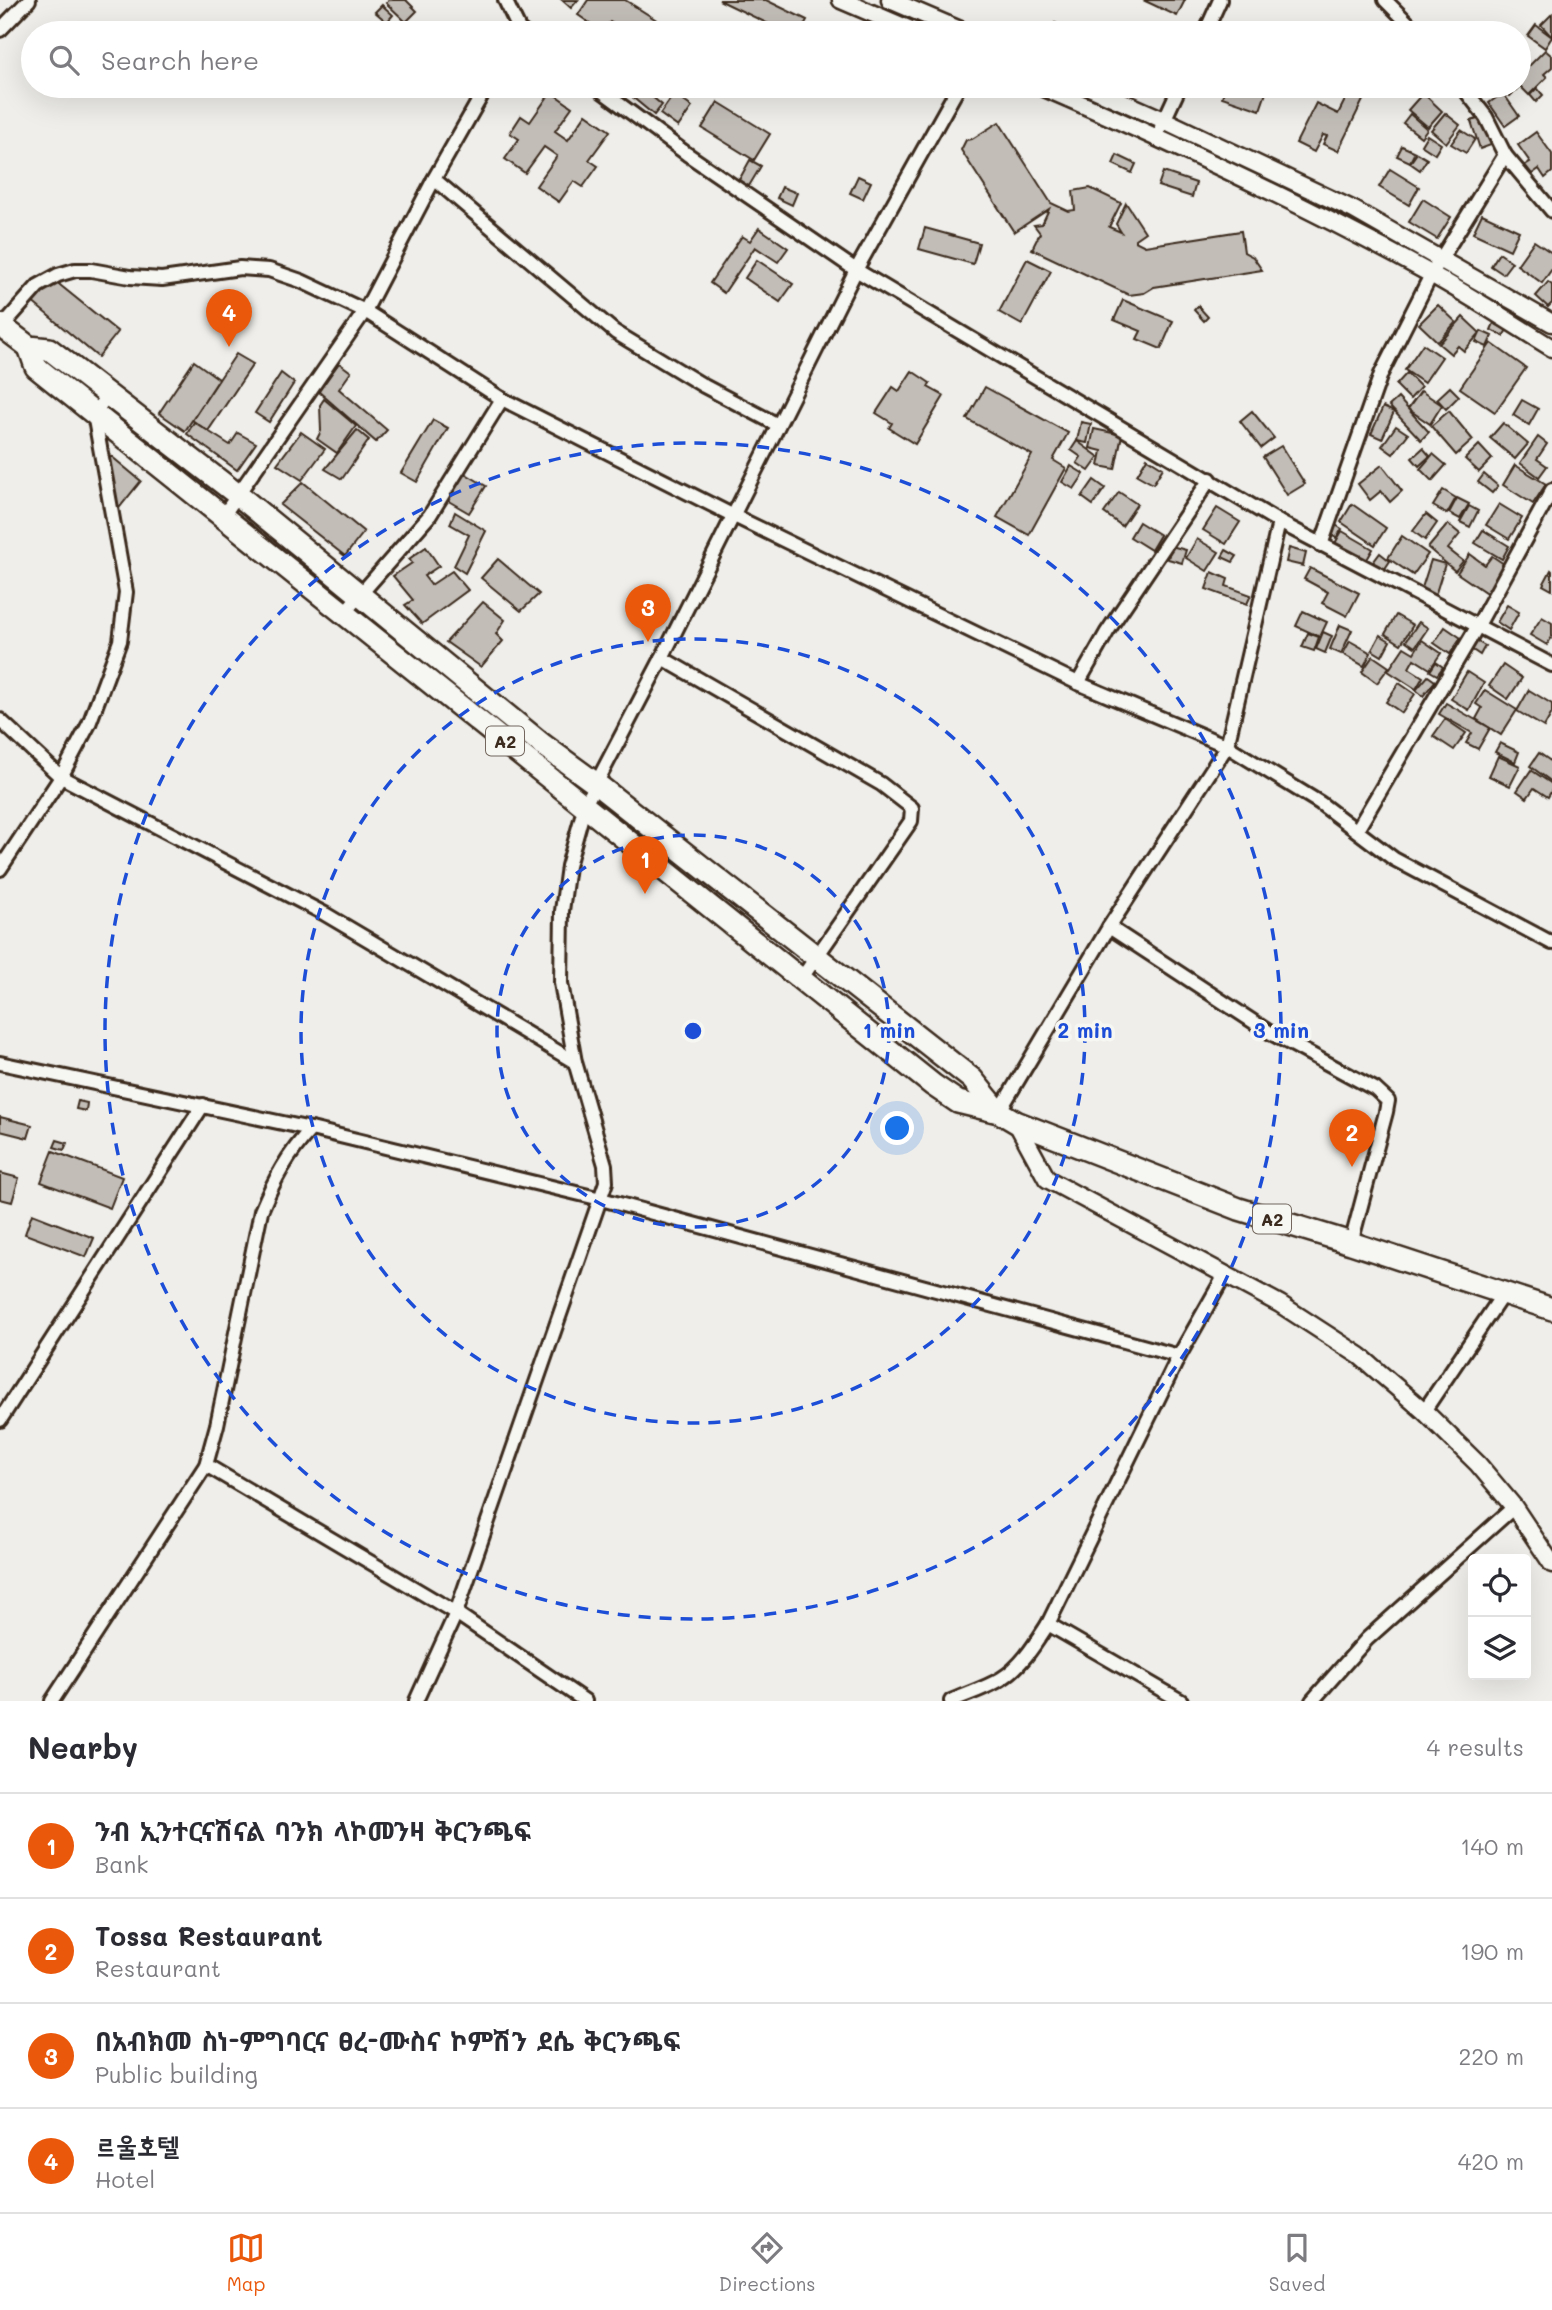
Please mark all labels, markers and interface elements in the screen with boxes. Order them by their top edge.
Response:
search box [21,21,1531,98]
icon: search [45,41,83,79]
text: Search here [101,43,259,77]
pin: 4 [206,289,252,347]
pin: 3 [625,584,671,642]
road number: A2 [486,726,524,756]
pin: 1 [622,836,668,894]
text: 1 min [863,1016,915,1043]
text: 2 min [1057,1016,1113,1043]
text: 3 min [1253,1016,1309,1043]
centre of rings [681,1019,705,1043]
pin: 2 [1329,1109,1375,1167]
your location [880,1111,914,1145]
road number: A2 [1253,1204,1291,1234]
map controls [1468,1554,1531,1680]
button: locate [1468,1554,1531,1617]
button: layers [1468,1617,1531,1680]
text: Nearby [28,1727,138,1767]
text: 4 results [1427,1732,1524,1762]
text: ንብ ኢንተርናሽናል ባንክ ላኮመንዛ ቅርንጫፍ [95,1814,531,1848]
text: 1 [46,1831,56,1861]
text: 140 m [1460,1831,1524,1861]
text: Bank [95,1849,149,1879]
text: Tossa Restaurant [95,1919,323,1953]
text: 2 [45,1936,57,1966]
text: 190 m [1460,1936,1524,1966]
text: Restaurant [95,1953,221,1983]
text: በአብክመ ስነ-ምግባርና ፀረ-ሙስና ኮምሽን ደሴ ቅርንጫፍ [95,2024,680,2058]
text: 3 [44,2041,58,2071]
text: 220 m [1458,2041,1524,2071]
text: Public building [95,2059,258,2089]
text: 르울호텔 [95,2128,179,2162]
text: 4 [44,2146,58,2176]
text: 420 m [1458,2146,1524,2176]
text: Hotel [95,2164,155,2194]
tab: Map [227,2229,265,2296]
tab: Directions [719,2229,815,2296]
tab: Saved [1269,2229,1325,2296]

